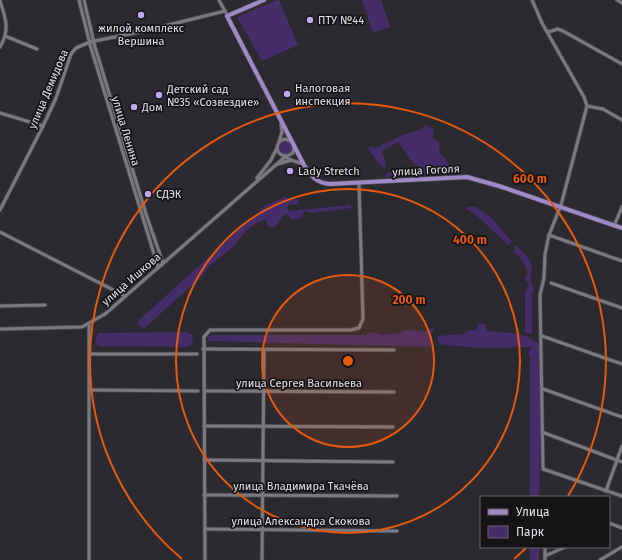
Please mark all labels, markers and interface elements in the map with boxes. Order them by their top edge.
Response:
marker: жилой комплекс Вершина [136,10,146,20]
place label: ПТУ №44 [318,14,364,27]
marker: ПТУ №44 [305,15,315,25]
place label: жилой комплекс Вершина [98,22,184,48]
street label: улица Демидова [26,48,71,131]
place label: Налоговая инспекция [295,82,351,108]
place label: Детский сад №35 «Созвездие» [166,83,259,109]
marker: Налоговая инспекция [282,89,292,99]
marker: Детский сад №35 «Созвездие» [154,90,164,100]
street label: улица Ленина [109,95,142,168]
place label: Дом [141,101,163,114]
marker: Дом [129,102,139,112]
street label: улица Гоголя [392,162,460,179]
place label: Lady Stretch [298,165,360,178]
marker: Lady Stretch [285,166,295,176]
text: 600 m [513,172,547,186]
place label: СДЭК [156,188,182,201]
marker: СДЭК [143,189,153,199]
text: 400 m [453,233,487,247]
street label: улица Ишкова [99,250,164,309]
text: 200 m [392,293,426,307]
centre of rings [341,354,355,368]
street label: улица Сергея Васильева [236,377,362,390]
street label: улица Владимира Ткачёва [233,480,369,493]
legend [480,496,610,548]
text: Улица [516,505,550,519]
street label: улица Александра Скокова [231,515,371,528]
text: Парк [516,525,545,539]

